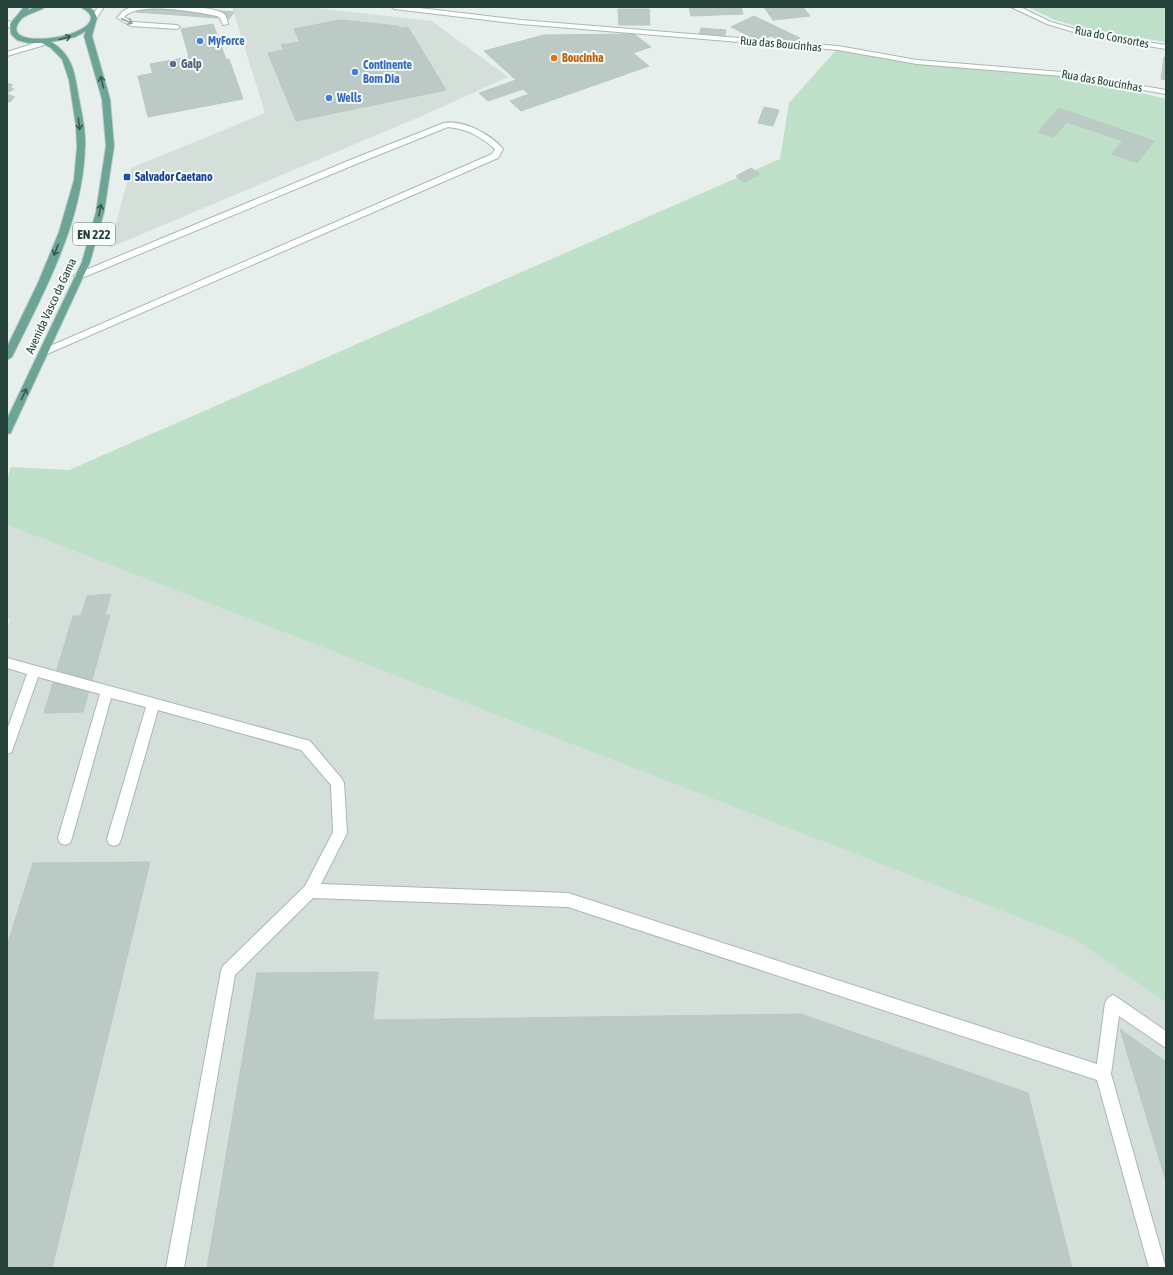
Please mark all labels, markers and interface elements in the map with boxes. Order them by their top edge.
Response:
one-way arrow [120,18,132,25]
street label: Rua do Consortes [1074,23,1150,51]
street label: Rua das Boucinhas [740,33,822,55]
one-way arrow [58,34,71,41]
place label: MyForce [208,34,245,48]
marker: MyForce [195,36,205,46]
place label: Boucinha [562,51,604,65]
marker: Boucinha [549,53,559,63]
place label: Galp [181,57,202,71]
place label: Continente Bom Dia [363,58,413,86]
marker: Galp [168,59,178,69]
marker: Continente Bom Dia [350,67,360,77]
street label: Rua das Boucinhas [1060,67,1144,95]
one-way arrow [97,75,105,88]
place label: Wells [336,91,362,105]
marker: Wells [324,93,334,103]
one-way arrow [75,117,82,130]
place label: Salvador Caetano [135,170,213,184]
marker: Salvador Caetano [122,172,132,182]
one-way arrow [96,204,104,217]
road number: EN 222 [73,223,115,245]
one-way arrow [51,244,59,256]
street label: Avenida Vasco da Gama [23,256,79,356]
one-way arrow [21,389,28,401]

